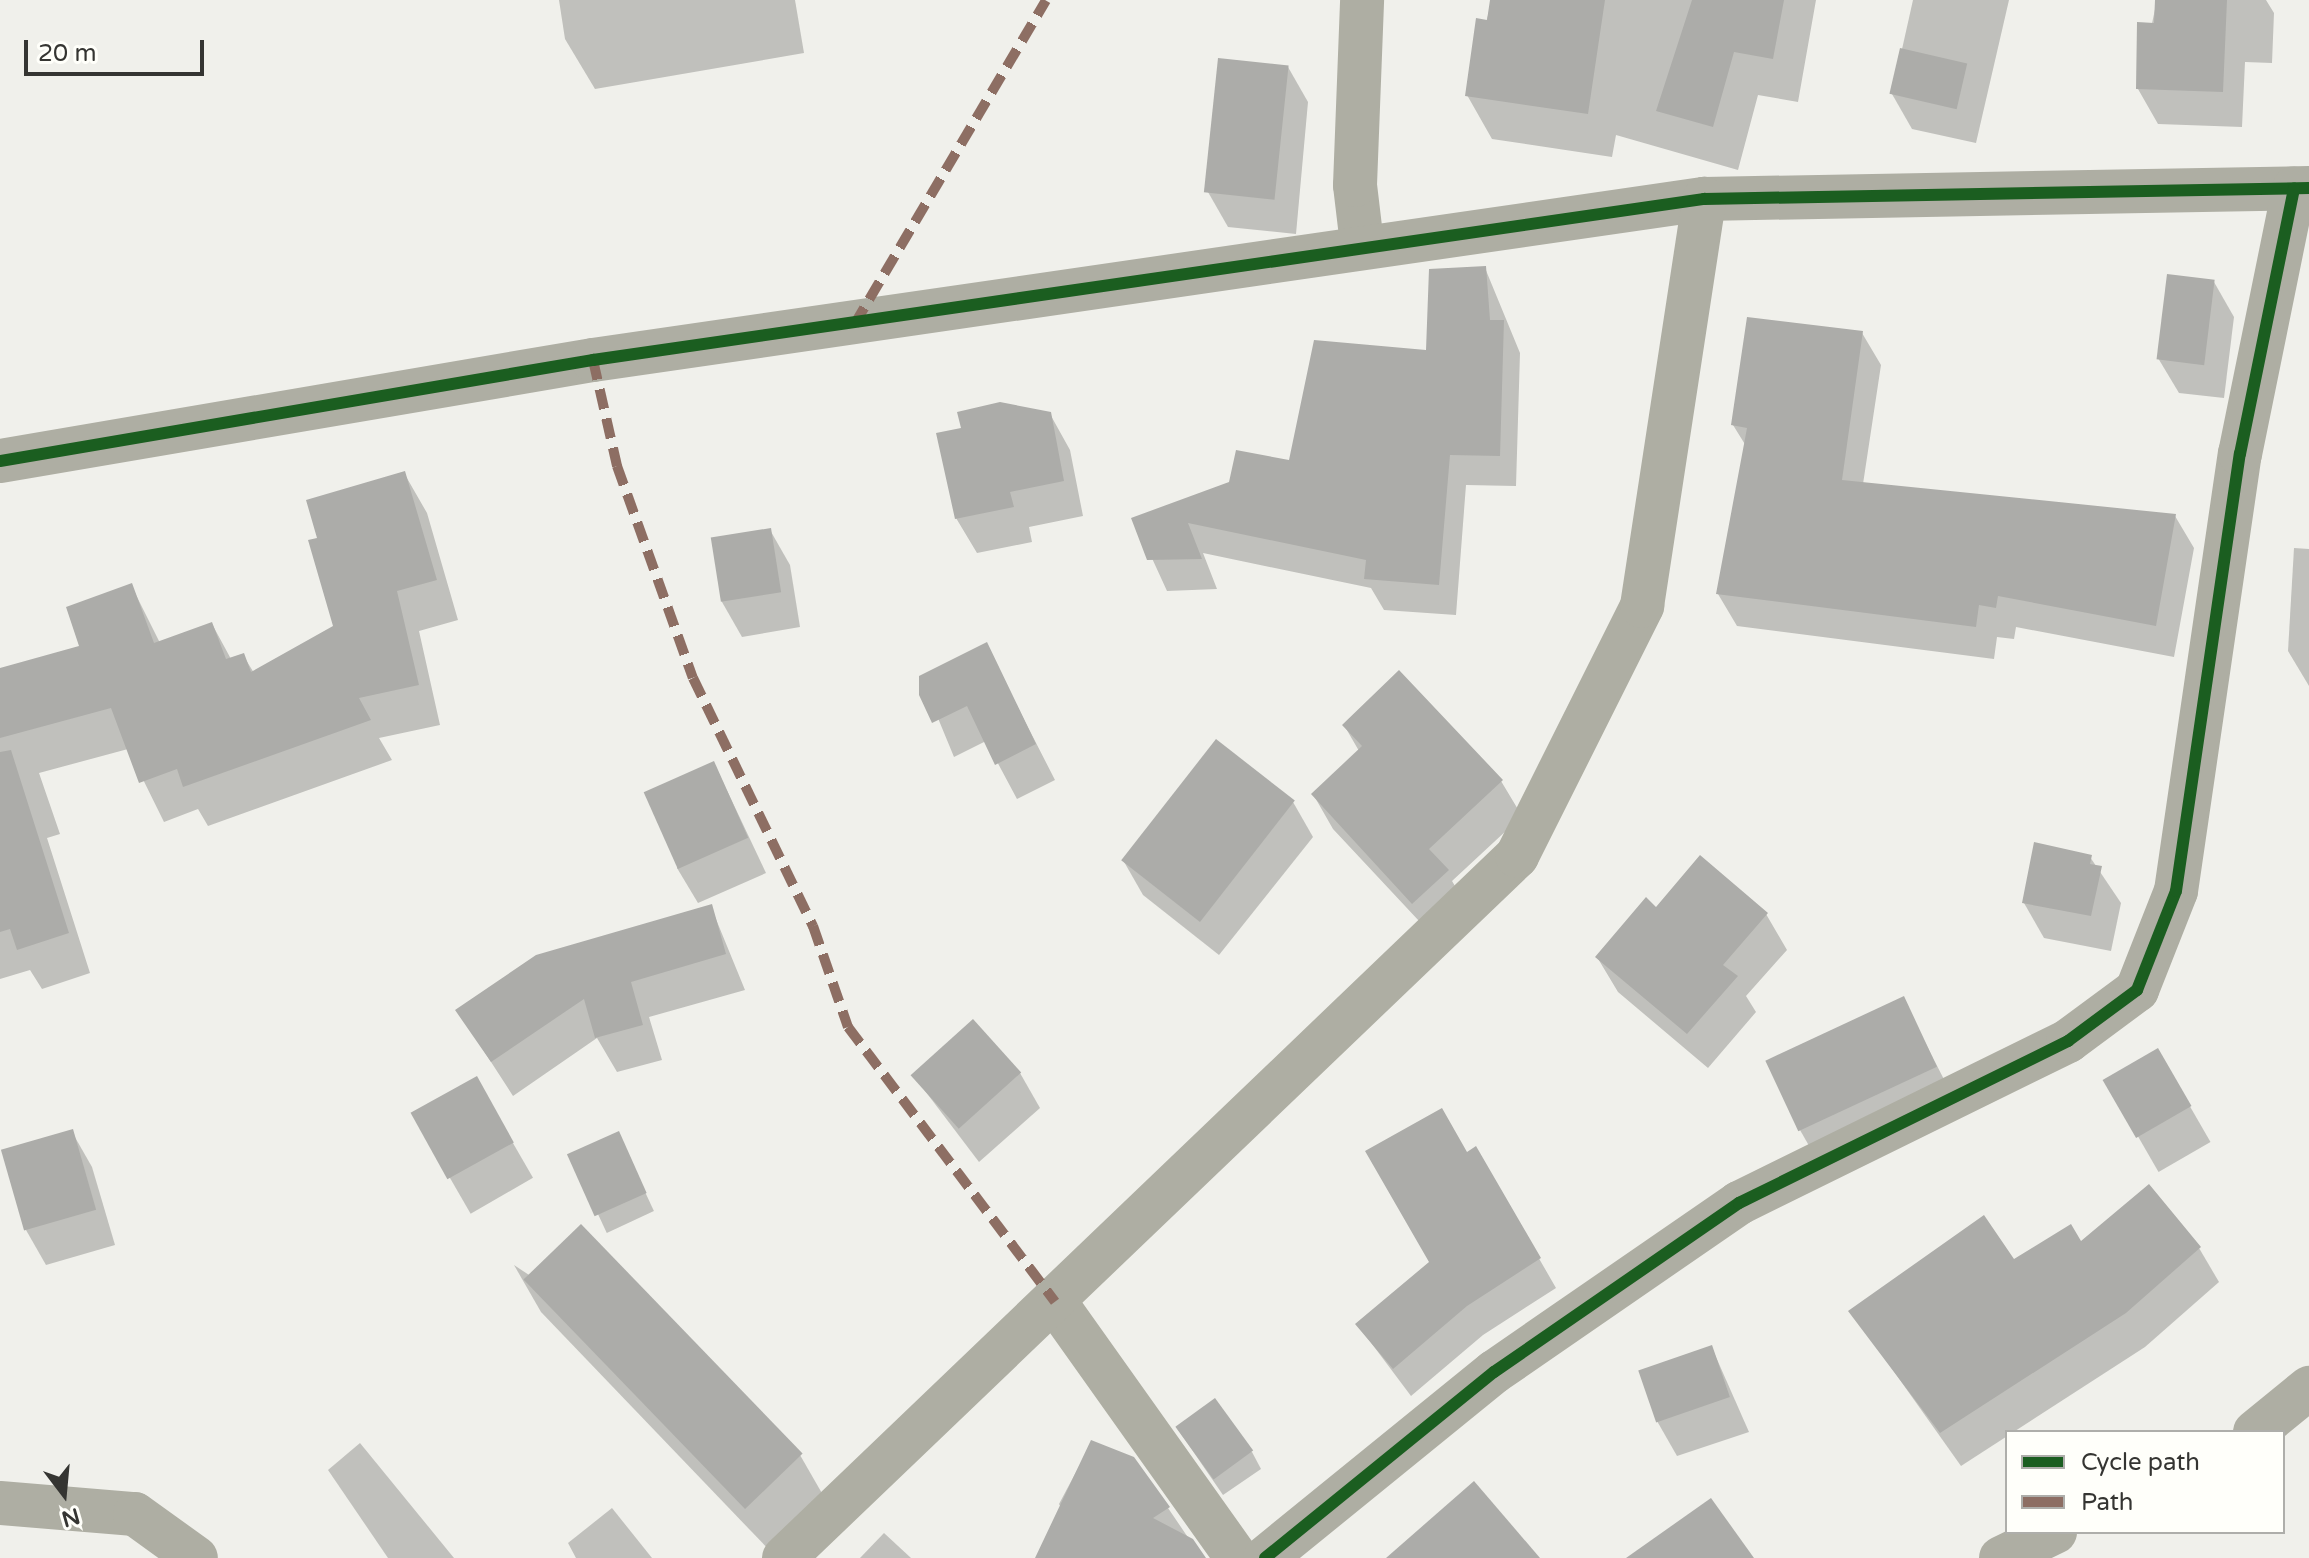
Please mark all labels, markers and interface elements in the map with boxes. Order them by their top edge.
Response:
scale bar [28,24,208,74]
text: 20 m [38,39,96,68]
legend [2005,1430,2285,1534]
text: Cycle path [2081,1448,2200,1477]
north arrow [24,1454,104,1534]
text: Path [2081,1488,2134,1517]
text: N [59,1502,83,1532]

